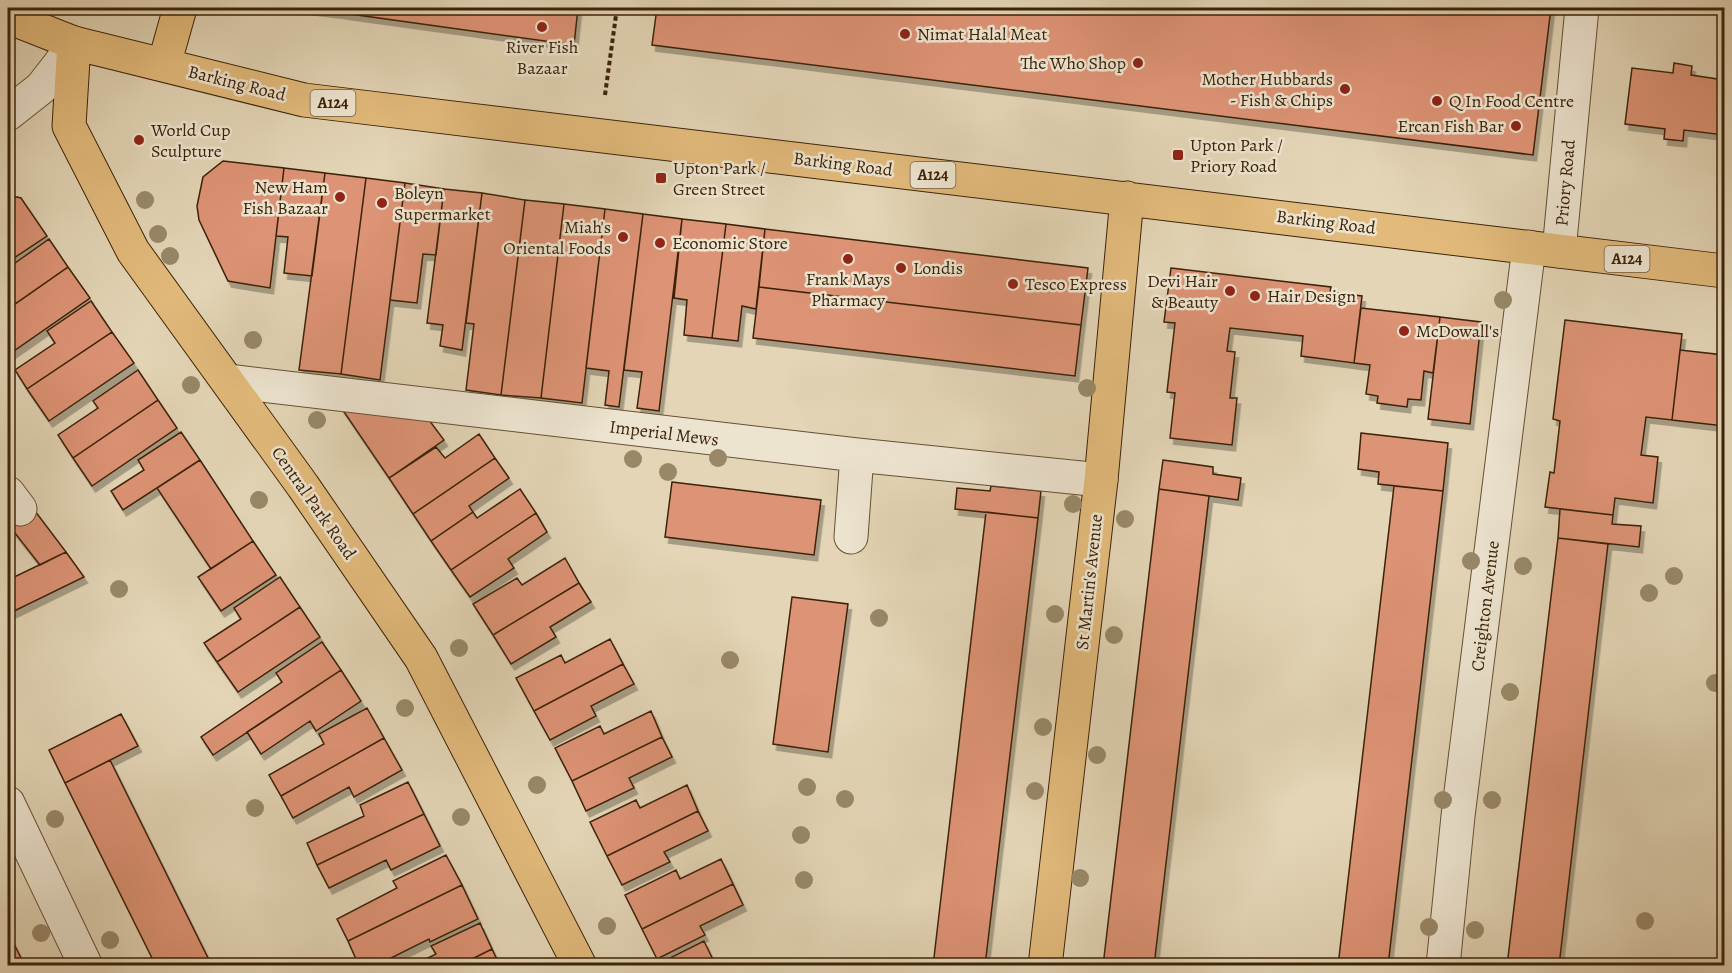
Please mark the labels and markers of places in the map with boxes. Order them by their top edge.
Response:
marker: River Fish Bazaar [535,20,549,34]
place label: Nimat Halal Meat [917,22,1047,46]
marker: Nimat Halal Meat [898,27,912,41]
place label: River Fish Bazaar [506,35,579,80]
place label: The Who Shop [1020,51,1126,75]
marker: The Who Shop [1131,56,1145,70]
place label: Mother Hubbards - Fish & Chips [1201,67,1333,112]
marker: Mother Hubbards - Fish & Chips [1338,82,1352,96]
place label: Q In Food Centre [1449,89,1574,113]
marker: Q In Food Centre [1430,94,1444,108]
place label: Ercan Fish Bar [1398,114,1504,138]
place label: World Cup Sculpture [150,118,230,163]
marker: Ercan Fish Bar [1509,119,1523,133]
marker: World Cup Sculpture [132,133,146,147]
place label: Upton Park / Priory Road [1190,133,1283,178]
marker: Upton Park / Priory Road [1171,148,1185,162]
place label: Upton Park / Green Street [673,156,766,201]
marker: Upton Park / Green Street [654,171,668,185]
place label: New Ham Fish Bazaar [243,175,328,220]
place label: Boleyn Supermarket [394,181,491,226]
marker: New Ham Fish Bazaar [333,190,347,204]
marker: Boleyn Supermarket [375,196,389,210]
place label: Miah's Oriental Foods [503,215,611,260]
marker: Miah's Oriental Foods [616,230,630,244]
place label: Economic Store [672,231,788,255]
marker: Economic Store [653,236,667,250]
marker: Frank Mays Pharmacy [841,252,855,266]
place label: Londis [913,256,963,280]
marker: Londis [894,261,908,275]
place label: Frank Mays Pharmacy [806,267,890,312]
place label: Devi Hair & Beauty [1147,269,1219,314]
place label: Tesco Express [1025,272,1127,296]
marker: Tesco Express [1006,277,1020,291]
marker: Devi Hair & Beauty [1223,284,1237,298]
place label: Hair Design [1267,284,1356,308]
marker: Hair Design [1248,289,1262,303]
place label: McDowall's [1416,319,1499,343]
marker: McDowall's [1397,324,1411,338]

